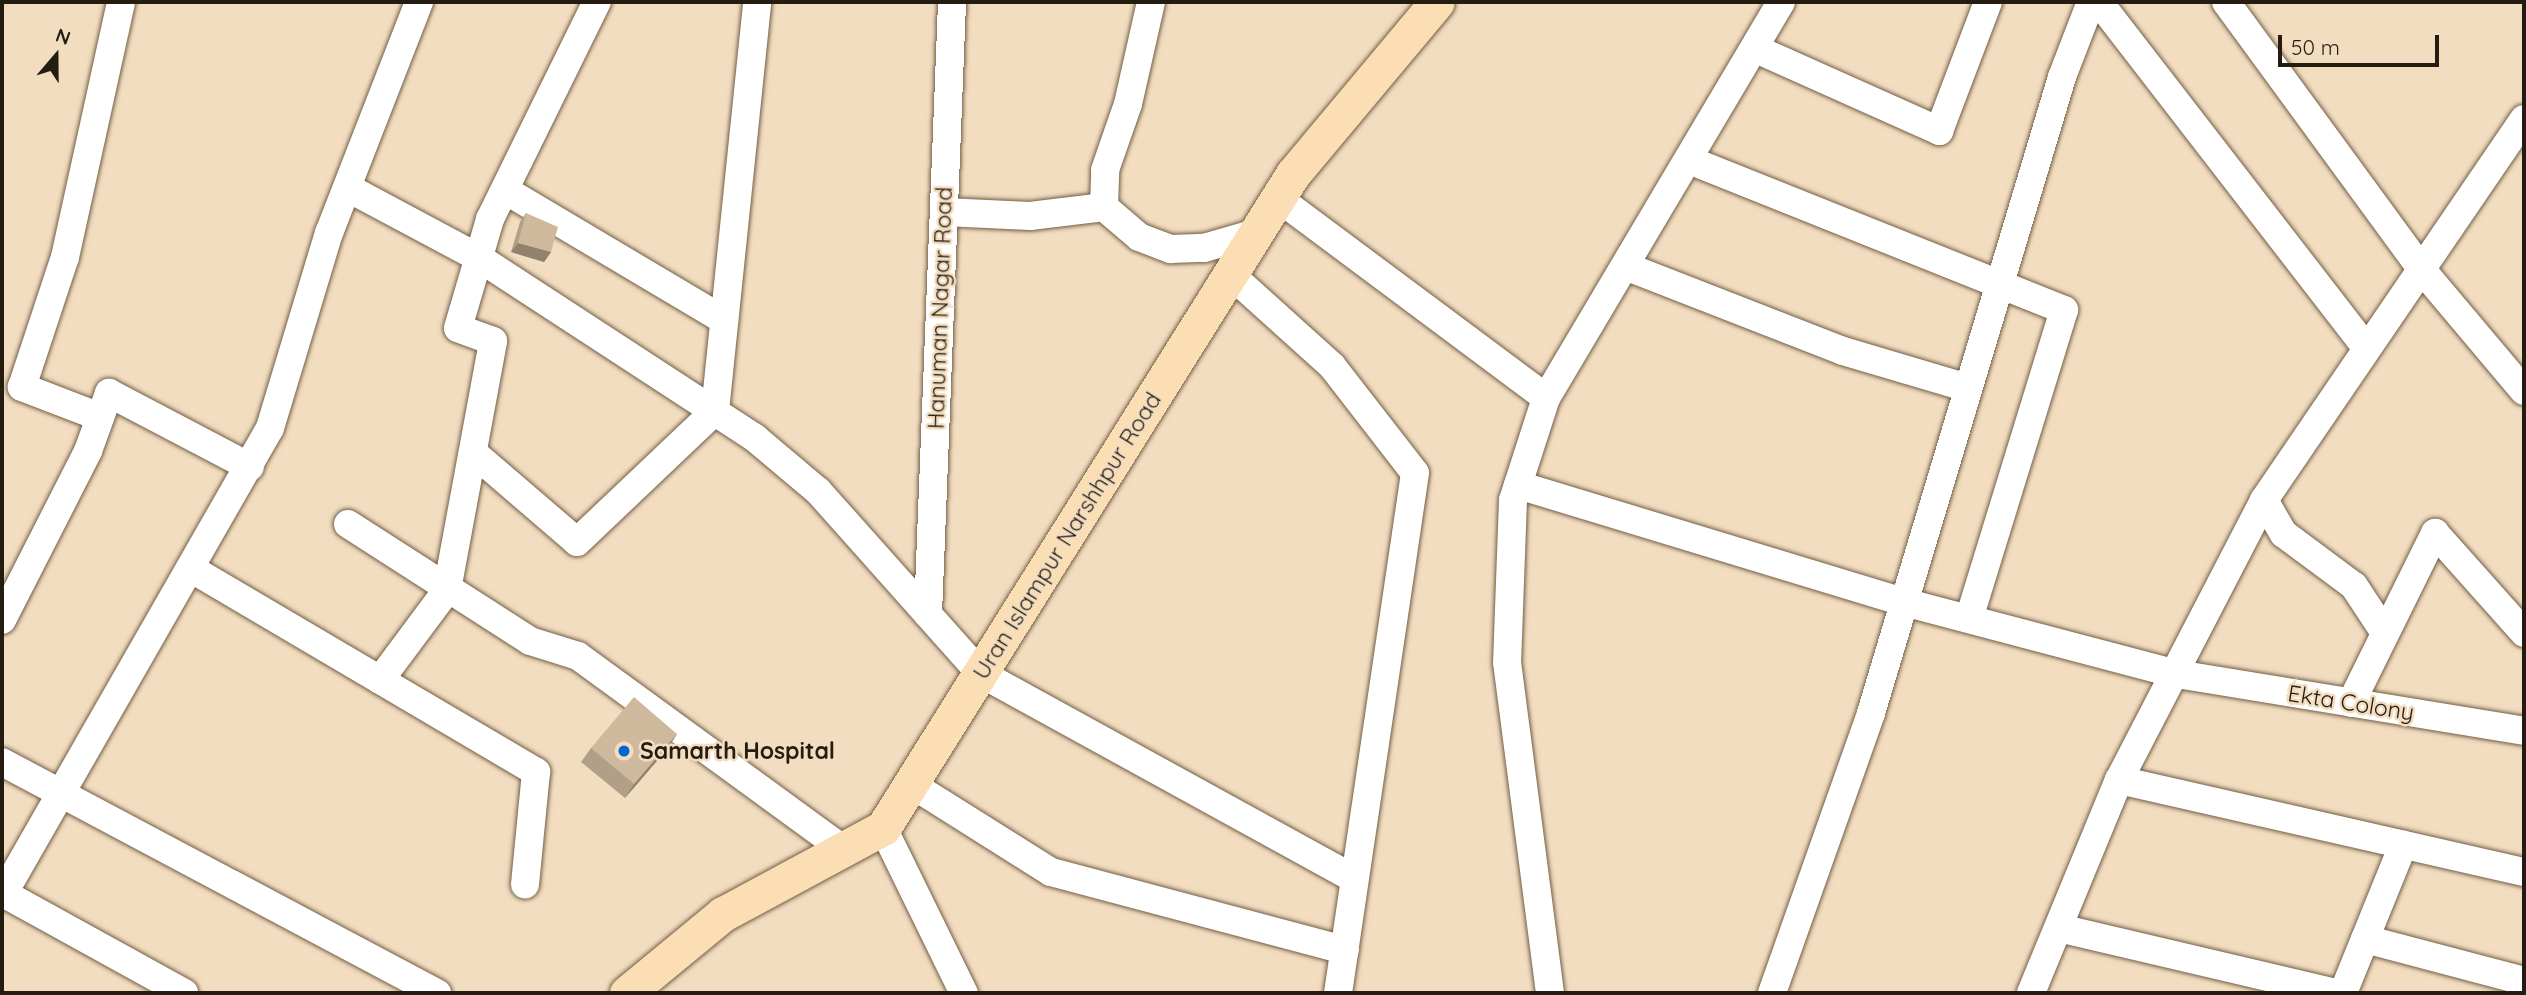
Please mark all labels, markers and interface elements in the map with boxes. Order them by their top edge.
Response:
north arrow [21,21,91,91]
scale bar [2281,21,2442,65]
text: N [53,23,74,50]
text: 50 m [2291,34,2340,60]
street label: Hanuman Nagar Road [922,186,958,430]
street label: Uran Islampur Narshhpur Road [967,387,1167,685]
street label: Ekta Colony [2286,679,2416,727]
place label: Samarth Hospital [640,737,835,765]
marker: Samarth Hospital [614,741,634,761]

